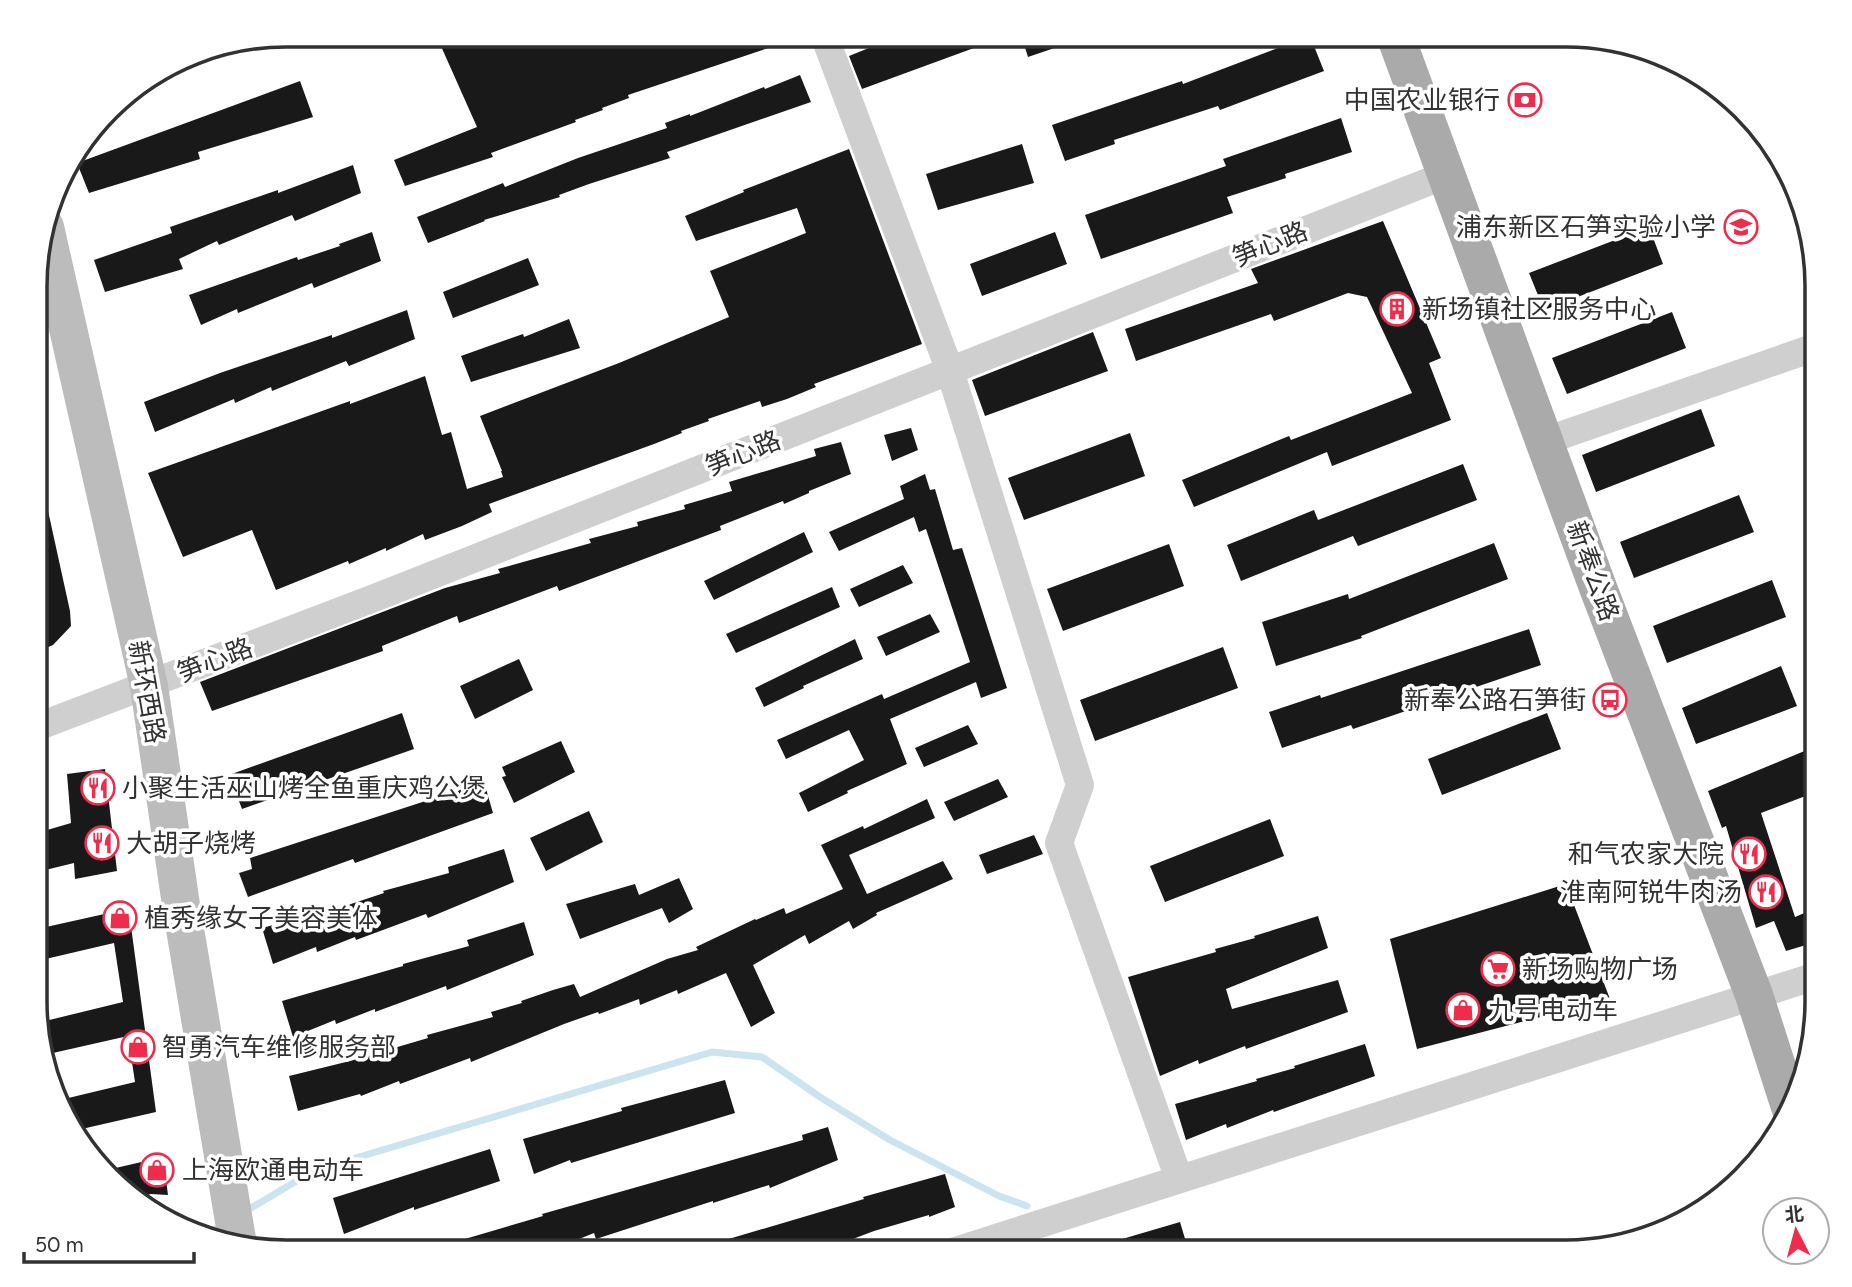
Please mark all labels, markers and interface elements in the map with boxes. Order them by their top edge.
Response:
bank icon: 中国农业银行 [1506,81,1544,119]
place label: 中国农业银行 [1344,84,1500,116]
school or university icon: 浦东新区石笋实验小学 [1722,208,1760,246]
place label: 浦东新区石笋实验小学 [1456,211,1716,243]
street label: 笋心路 [1228,215,1312,273]
building icon: 新场镇社区服务中心 [1378,290,1416,328]
place label: 新场镇社区服务中心 [1422,293,1656,325]
street label: 笋心路 [701,424,785,482]
street label: 新奉公路 [1560,517,1626,625]
street label: 笋心路 [173,631,257,689]
street label: 新环西路 [122,638,172,746]
bus stop icon: 新奉公路石笋街 [1591,681,1629,719]
place label: 新奉公路石笋街 [1404,684,1586,716]
restaurant icon: 小聚生活巫山烤全鱼重庆鸡公煲 [79,769,117,807]
place label: 小聚生活巫山烤全鱼重庆鸡公煲 [122,772,486,804]
restaurant icon: 大胡子烧烤 [83,824,121,862]
place label: 大胡子烧烤 [126,827,256,859]
restaurant icon: 和气农家大院 [1730,835,1768,873]
place label: 和气农家大院 [1568,838,1724,870]
restaurant icon: 淮南阿锐牛肉汤 [1747,873,1785,911]
place label: 淮南阿锐牛肉汤 [1560,876,1742,908]
shop icon: 植秀缘女子美容美体 [101,899,139,937]
place label: 植秀缘女子美容美体 [144,902,378,934]
supermarket icon: 新场购物广场 [1479,950,1517,988]
place label: 新场购物广场 [1522,953,1678,985]
shop icon: 九号电动车 [1444,991,1482,1029]
place label: 九号电动车 [1488,994,1618,1026]
shop icon: 智勇汽车维修服务部 [119,1028,157,1066]
place label: 智勇汽车维修服务部 [162,1031,396,1063]
shop icon: 上海欧通电动车 [138,1151,176,1189]
place label: 上海欧通电动车 [182,1154,364,1186]
north arrow [1761,1196,1831,1266]
text: 北 [1784,1202,1805,1227]
scale bar [24,1220,194,1264]
text: 50 m [35,1232,84,1257]

